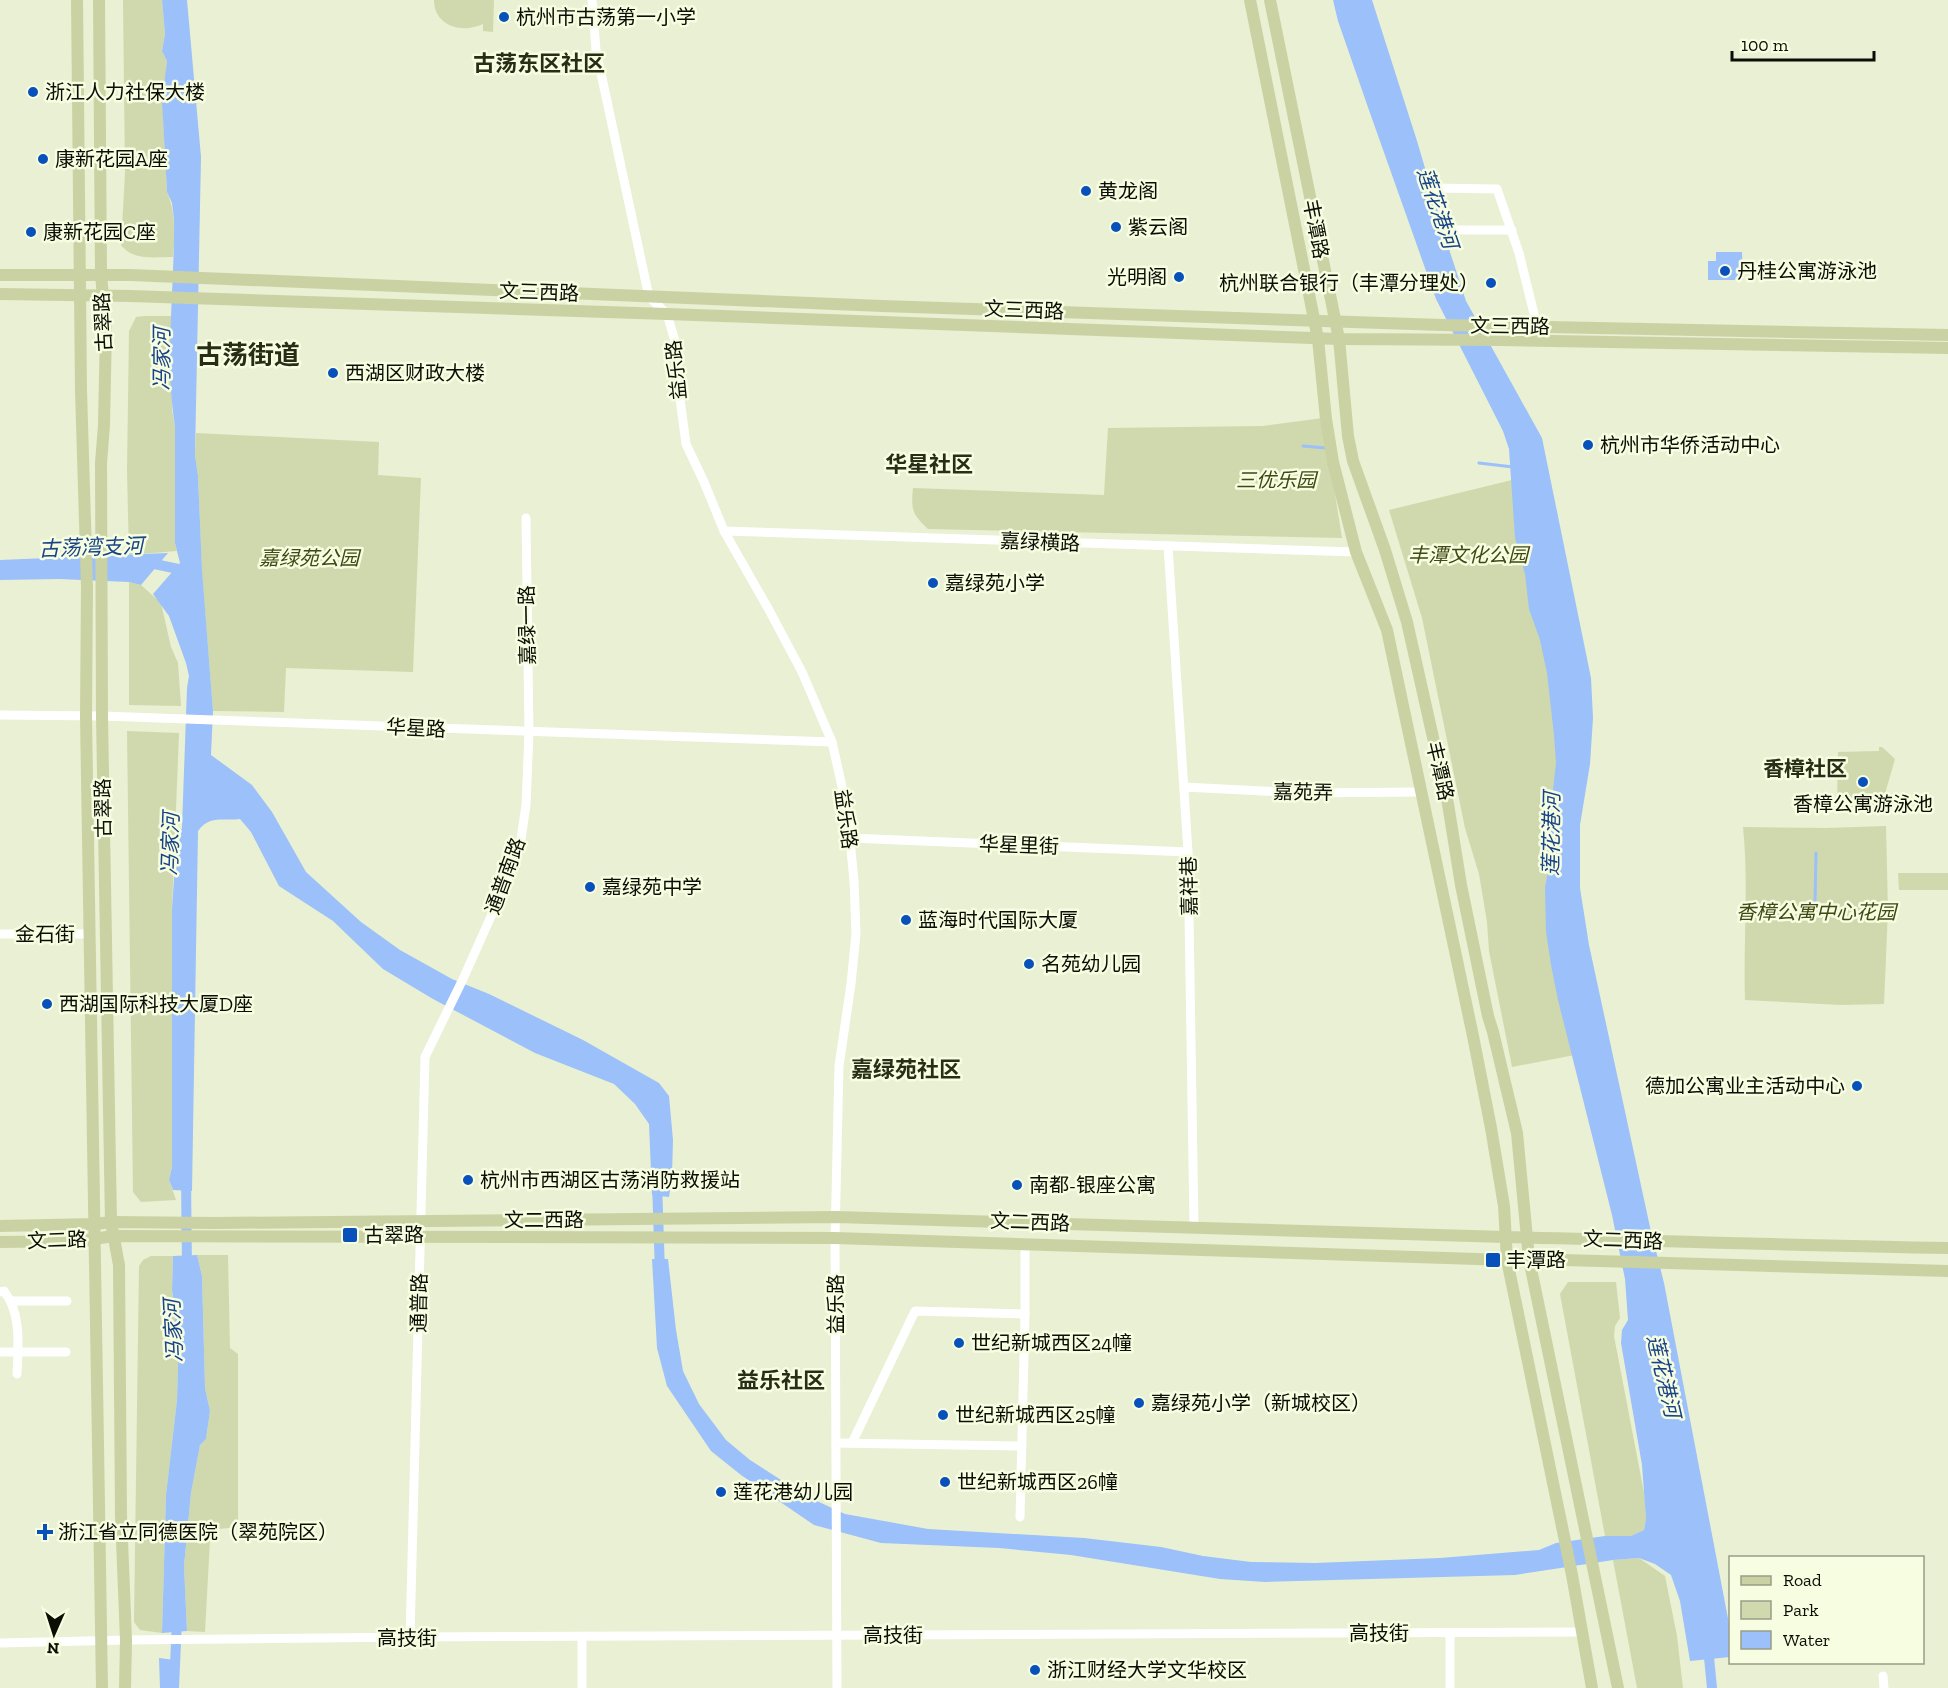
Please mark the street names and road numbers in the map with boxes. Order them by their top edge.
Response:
street label: 丰潭路 [1298,197,1334,261]
street label: 文三西路 [499,279,579,305]
street label: 古翠路 [89,291,117,353]
street label: 文三西路 [984,297,1064,323]
street label: 文三西路 [1470,313,1550,339]
street label: 益乐路 [661,339,691,401]
street label: 嘉绿横路 [1000,529,1080,555]
street label: 嘉绿一路 [514,585,540,665]
street label: 华星路 [385,714,447,742]
street label: 丰潭路 [1422,739,1458,803]
street label: 古翠路 [90,778,116,838]
street label: 嘉苑弄 [1273,779,1333,805]
street label: 益乐路 [830,788,862,850]
street label: 华星里街 [979,832,1059,858]
street label: 通普南路 [480,834,530,918]
street label: 嘉祥巷 [1176,856,1202,916]
street label: 金石街 [15,922,75,946]
street label: 文二西路 [504,1208,584,1232]
street label: 文二西路 [990,1209,1070,1235]
street label: 文二路 [27,1227,87,1253]
street label: 文二西路 [1583,1227,1663,1253]
street label: 通普路 [406,1273,432,1333]
street label: 益乐路 [824,1274,848,1334]
street label: 高技街 [1349,1621,1409,1645]
street label: 高技街 [863,1623,923,1647]
street label: 高技街 [377,1626,437,1650]

